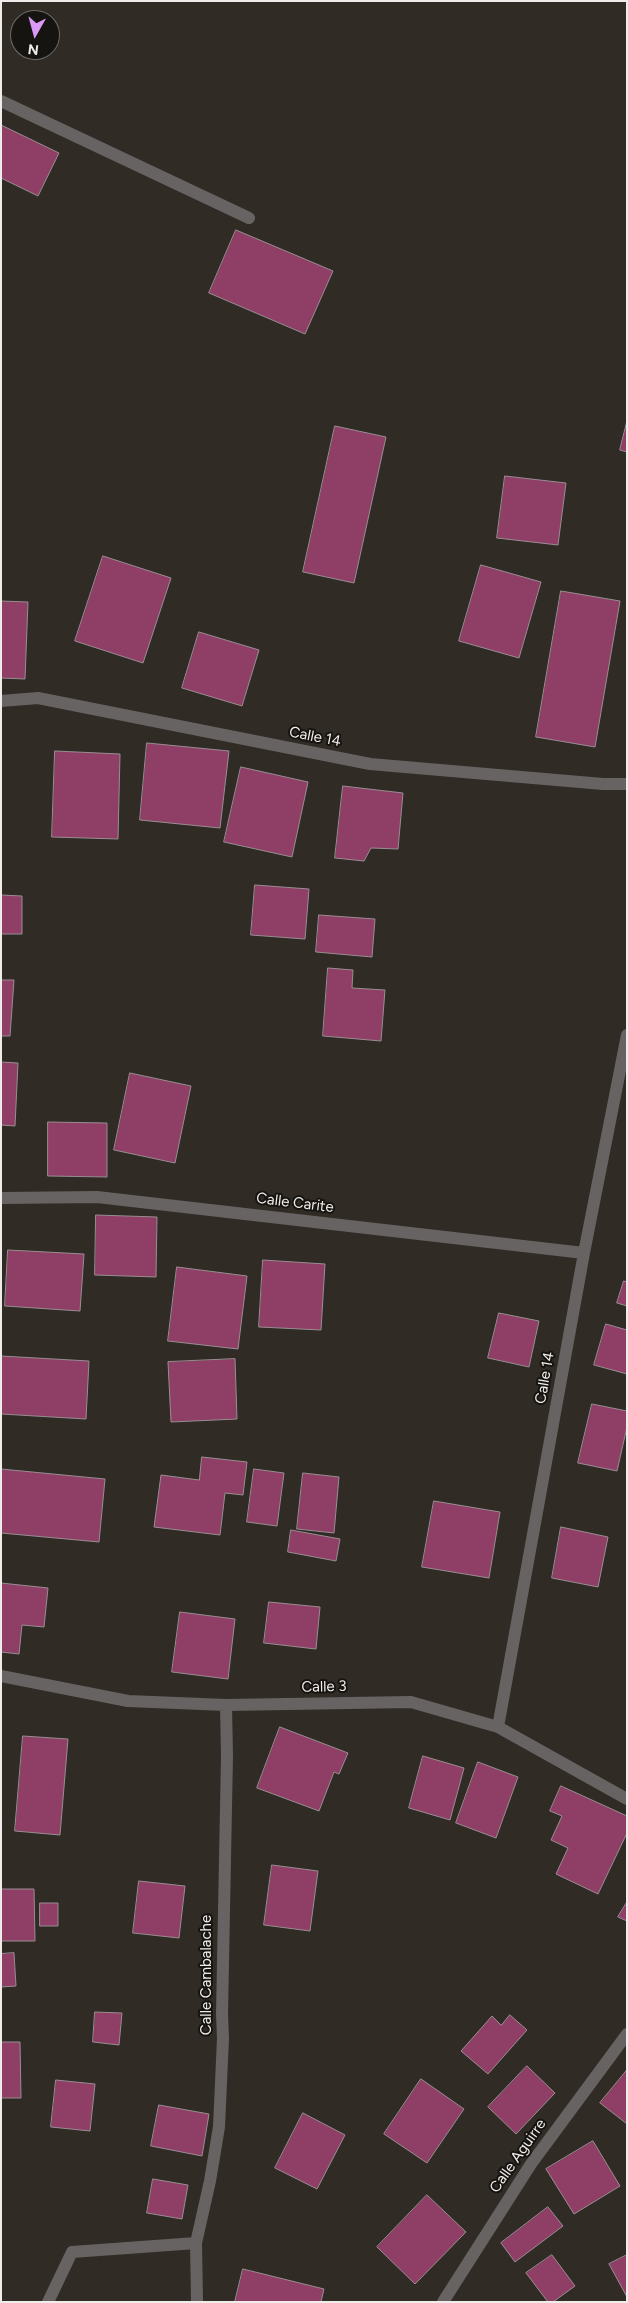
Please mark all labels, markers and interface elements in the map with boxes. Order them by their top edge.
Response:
north arrow [10,10,60,60]
text: N [27,40,40,58]
street label: Calle 14 [288,723,342,751]
street label: Calle Carite [255,1189,335,1217]
street label: Calle 14 [532,1351,558,1405]
street label: Calle 3 [301,1678,347,1696]
street label: Calle Cambalache [198,1915,216,2035]
street label: Calle Aguirre [486,2116,550,2196]

